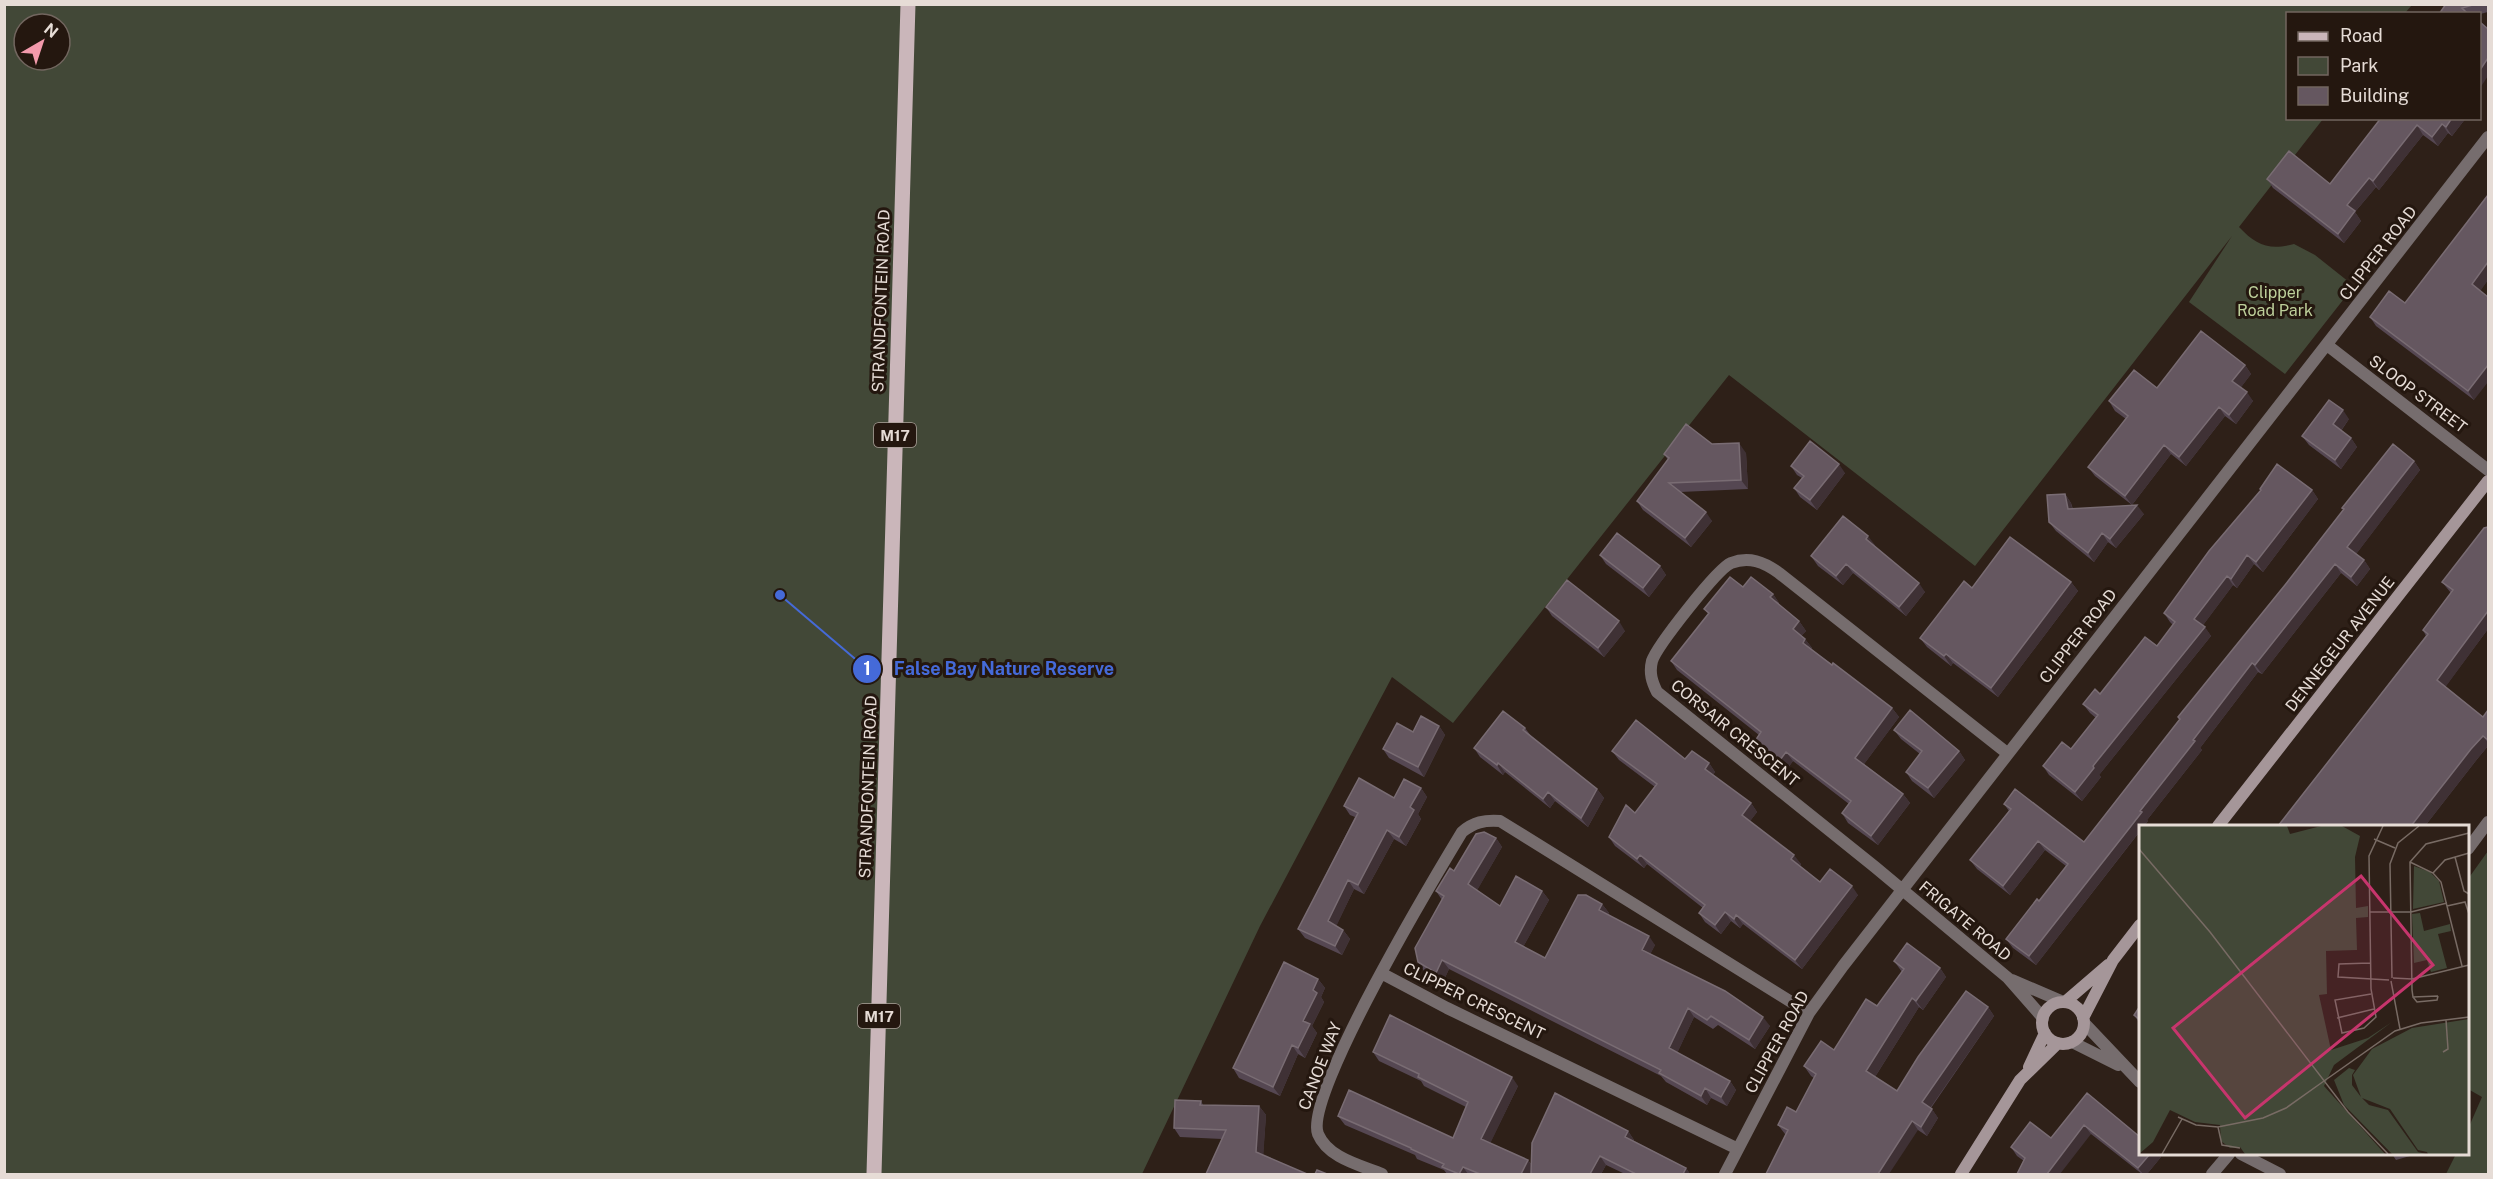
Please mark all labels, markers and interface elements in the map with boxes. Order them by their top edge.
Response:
north arrow [12,12,72,72]
legend [2286,12,2481,120]
text: N [40,19,62,42]
text: Road [2340,25,2383,46]
text: Park [2340,55,2378,76]
text: Building [2340,85,2409,106]
street label: CLIPPER ROAD [2335,202,2421,304]
street label: STRANDFONTEIN ROAD [868,209,894,393]
park label: Clipper Road Park [2237,283,2313,320]
street label: SLOOP STREET [2365,351,2471,437]
road number: M17 [874,423,916,447]
street label: DENNEGEUR AVENUE [2281,573,2399,715]
street label: CLIPPER ROAD [2035,585,2121,687]
callout: False Bay Nature Reserve [852,651,1126,687]
text: 1 [863,658,871,679]
text: False Bay Nature Reserve [894,658,1114,679]
street label: CORSAIR CRESCENT [1667,676,1803,791]
street label: STRANDFONTEIN ROAD [855,695,881,879]
inset map [2139,825,2469,1155]
street label: FRIGATE ROAD [1915,877,2015,965]
street label: CLIPPER CRESCENT [1400,959,1548,1044]
street label: CLIPPER ROAD [1741,987,1813,1097]
road number: M17 [858,1004,900,1028]
street label: CANOE WAY [1295,1019,1346,1113]

